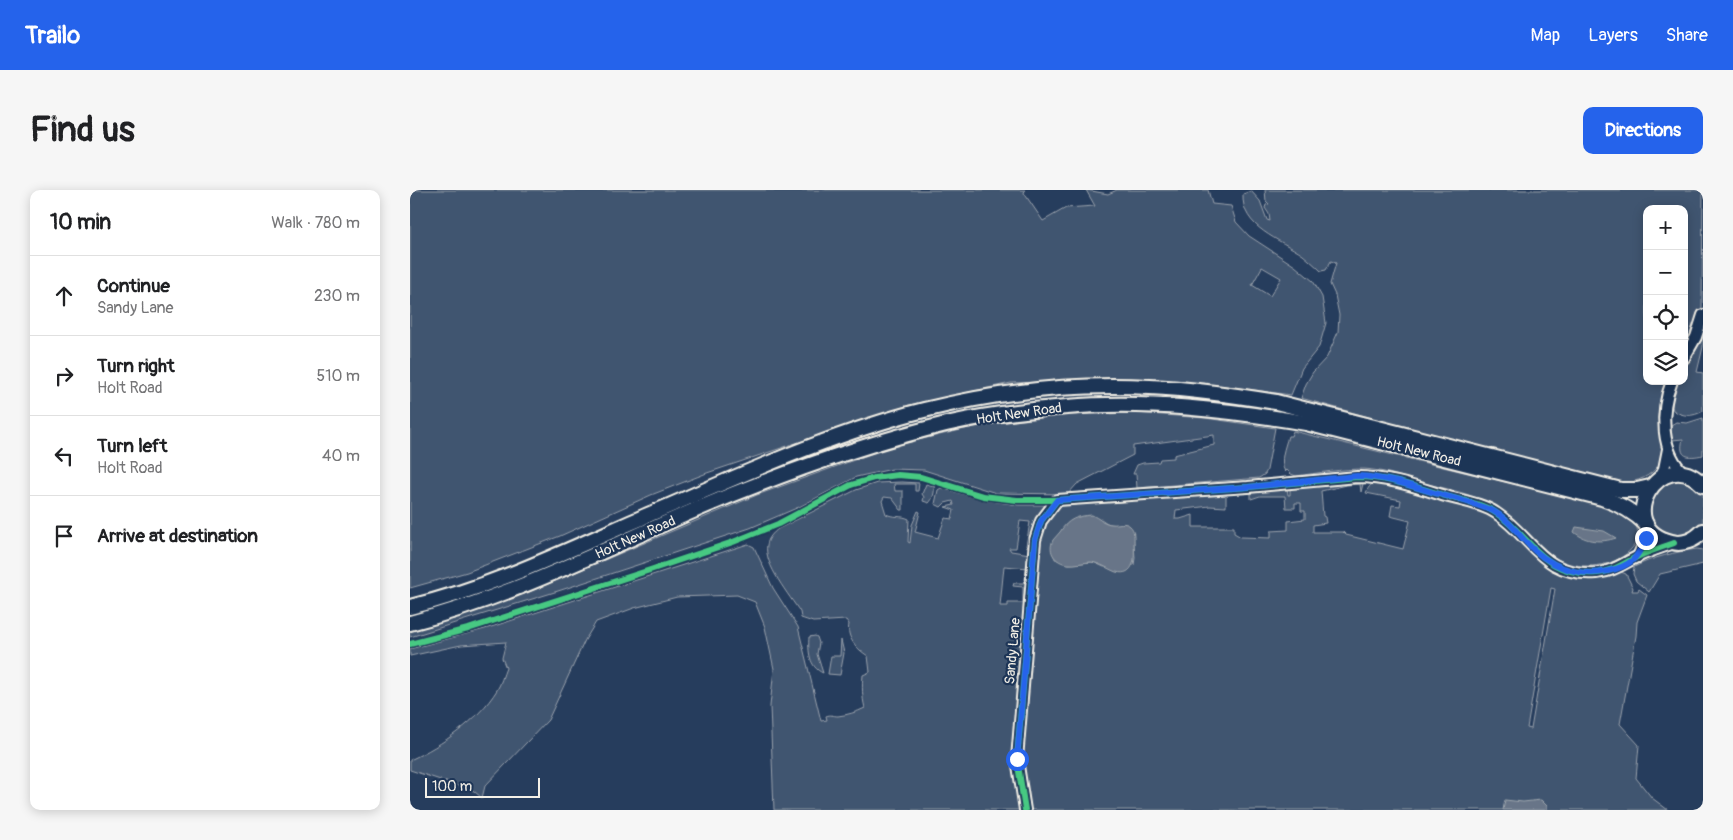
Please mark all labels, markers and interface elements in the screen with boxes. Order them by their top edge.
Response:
text: Trailo [25,21,80,50]
text: Map [1531,24,1560,47]
text: Layers [1588,24,1638,47]
text: Share [1666,24,1708,47]
button: Directions [1583,107,1703,154]
text: Find us [30,108,135,152]
map controls [1643,205,1688,385]
button: + [1643,205,1688,250]
text: 10 min [50,209,111,236]
text: Walk · 780 m [271,213,360,233]
button: − [1643,250,1688,295]
text: Continue [97,274,170,298]
icon: ahead [50,282,78,310]
text: 230 m [314,286,360,306]
button: locate [1643,295,1688,340]
text: Sandy Lane [97,298,173,318]
button: layers [1643,340,1688,385]
text: Turn right [97,354,175,378]
icon: right [50,362,78,390]
text: 510 m [316,366,360,386]
text: Holt Road [97,378,163,398]
street label: Holt New Road [975,399,1063,428]
street label: Holt New Road [1375,433,1463,470]
text: Turn left [97,434,167,458]
icon: left [50,442,78,470]
text: 40 m [322,446,360,466]
text: Holt Road [97,458,163,478]
street label: Holt New Road [592,512,678,563]
icon: arrive [50,522,78,550]
text: Arrive at destination [97,524,258,548]
route end [1635,527,1658,550]
street label: Sandy Lane [1001,617,1024,685]
route start [1006,748,1029,771]
scale bar [425,775,540,798]
text: 100 m [432,778,472,795]

